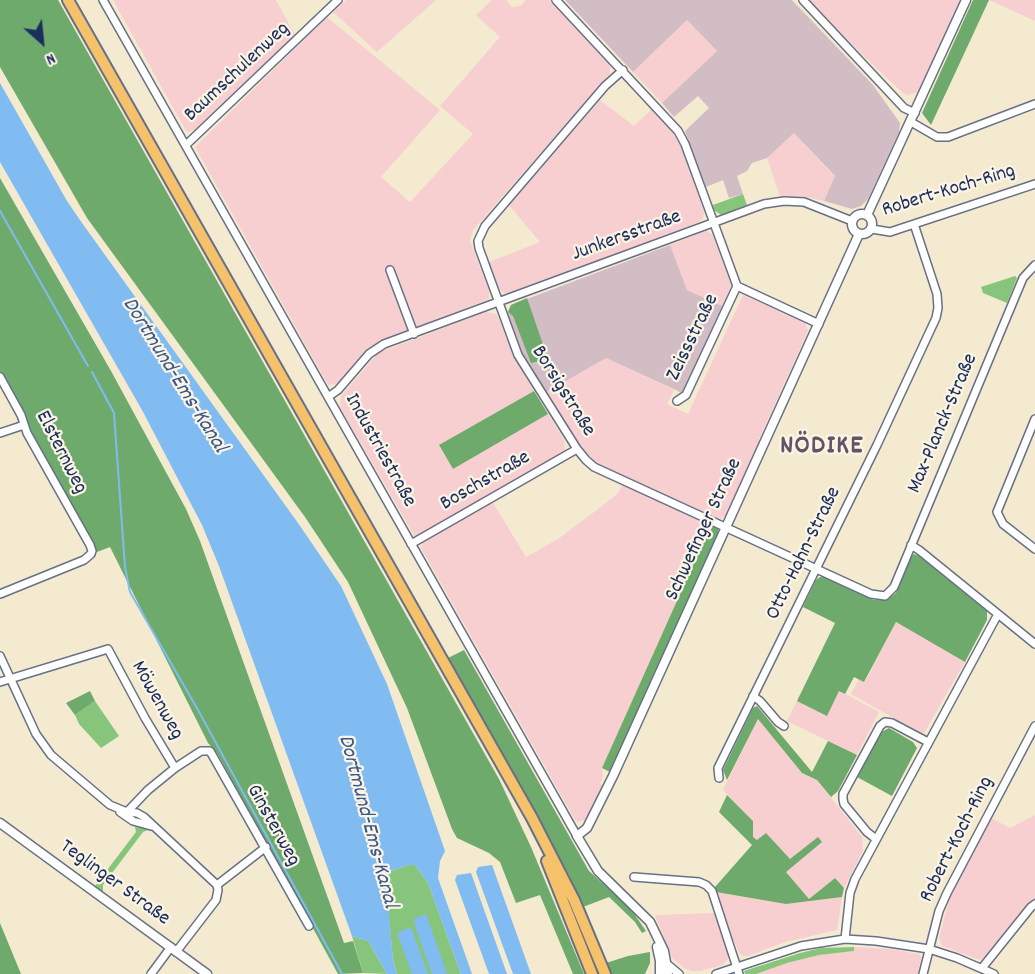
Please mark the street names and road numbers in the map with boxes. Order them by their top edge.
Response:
street label: Baumschulenweg [180,18,296,128]
street label: Robert-Koch-Ring [879,160,1019,224]
street label: Junkersstraße [569,206,685,268]
street label: Zeissstraße [662,290,726,386]
street label: Borsigstraße [524,342,600,442]
street label: Max-Planck-Straße [903,350,985,498]
street label: Industriestraße [337,390,421,512]
street label: Elsternweg [28,407,92,499]
street label: Boschstraße [437,446,535,518]
street label: Schwefinger Straße [661,455,749,605]
street label: Otto-Hahn-Straße [762,483,848,625]
street label: Möwenweg [124,657,188,745]
street label: Robert-Koch-Ring [915,773,1001,907]
street label: Ginsterweg [239,781,305,871]
street label: Teglinger Straße [54,836,174,932]

